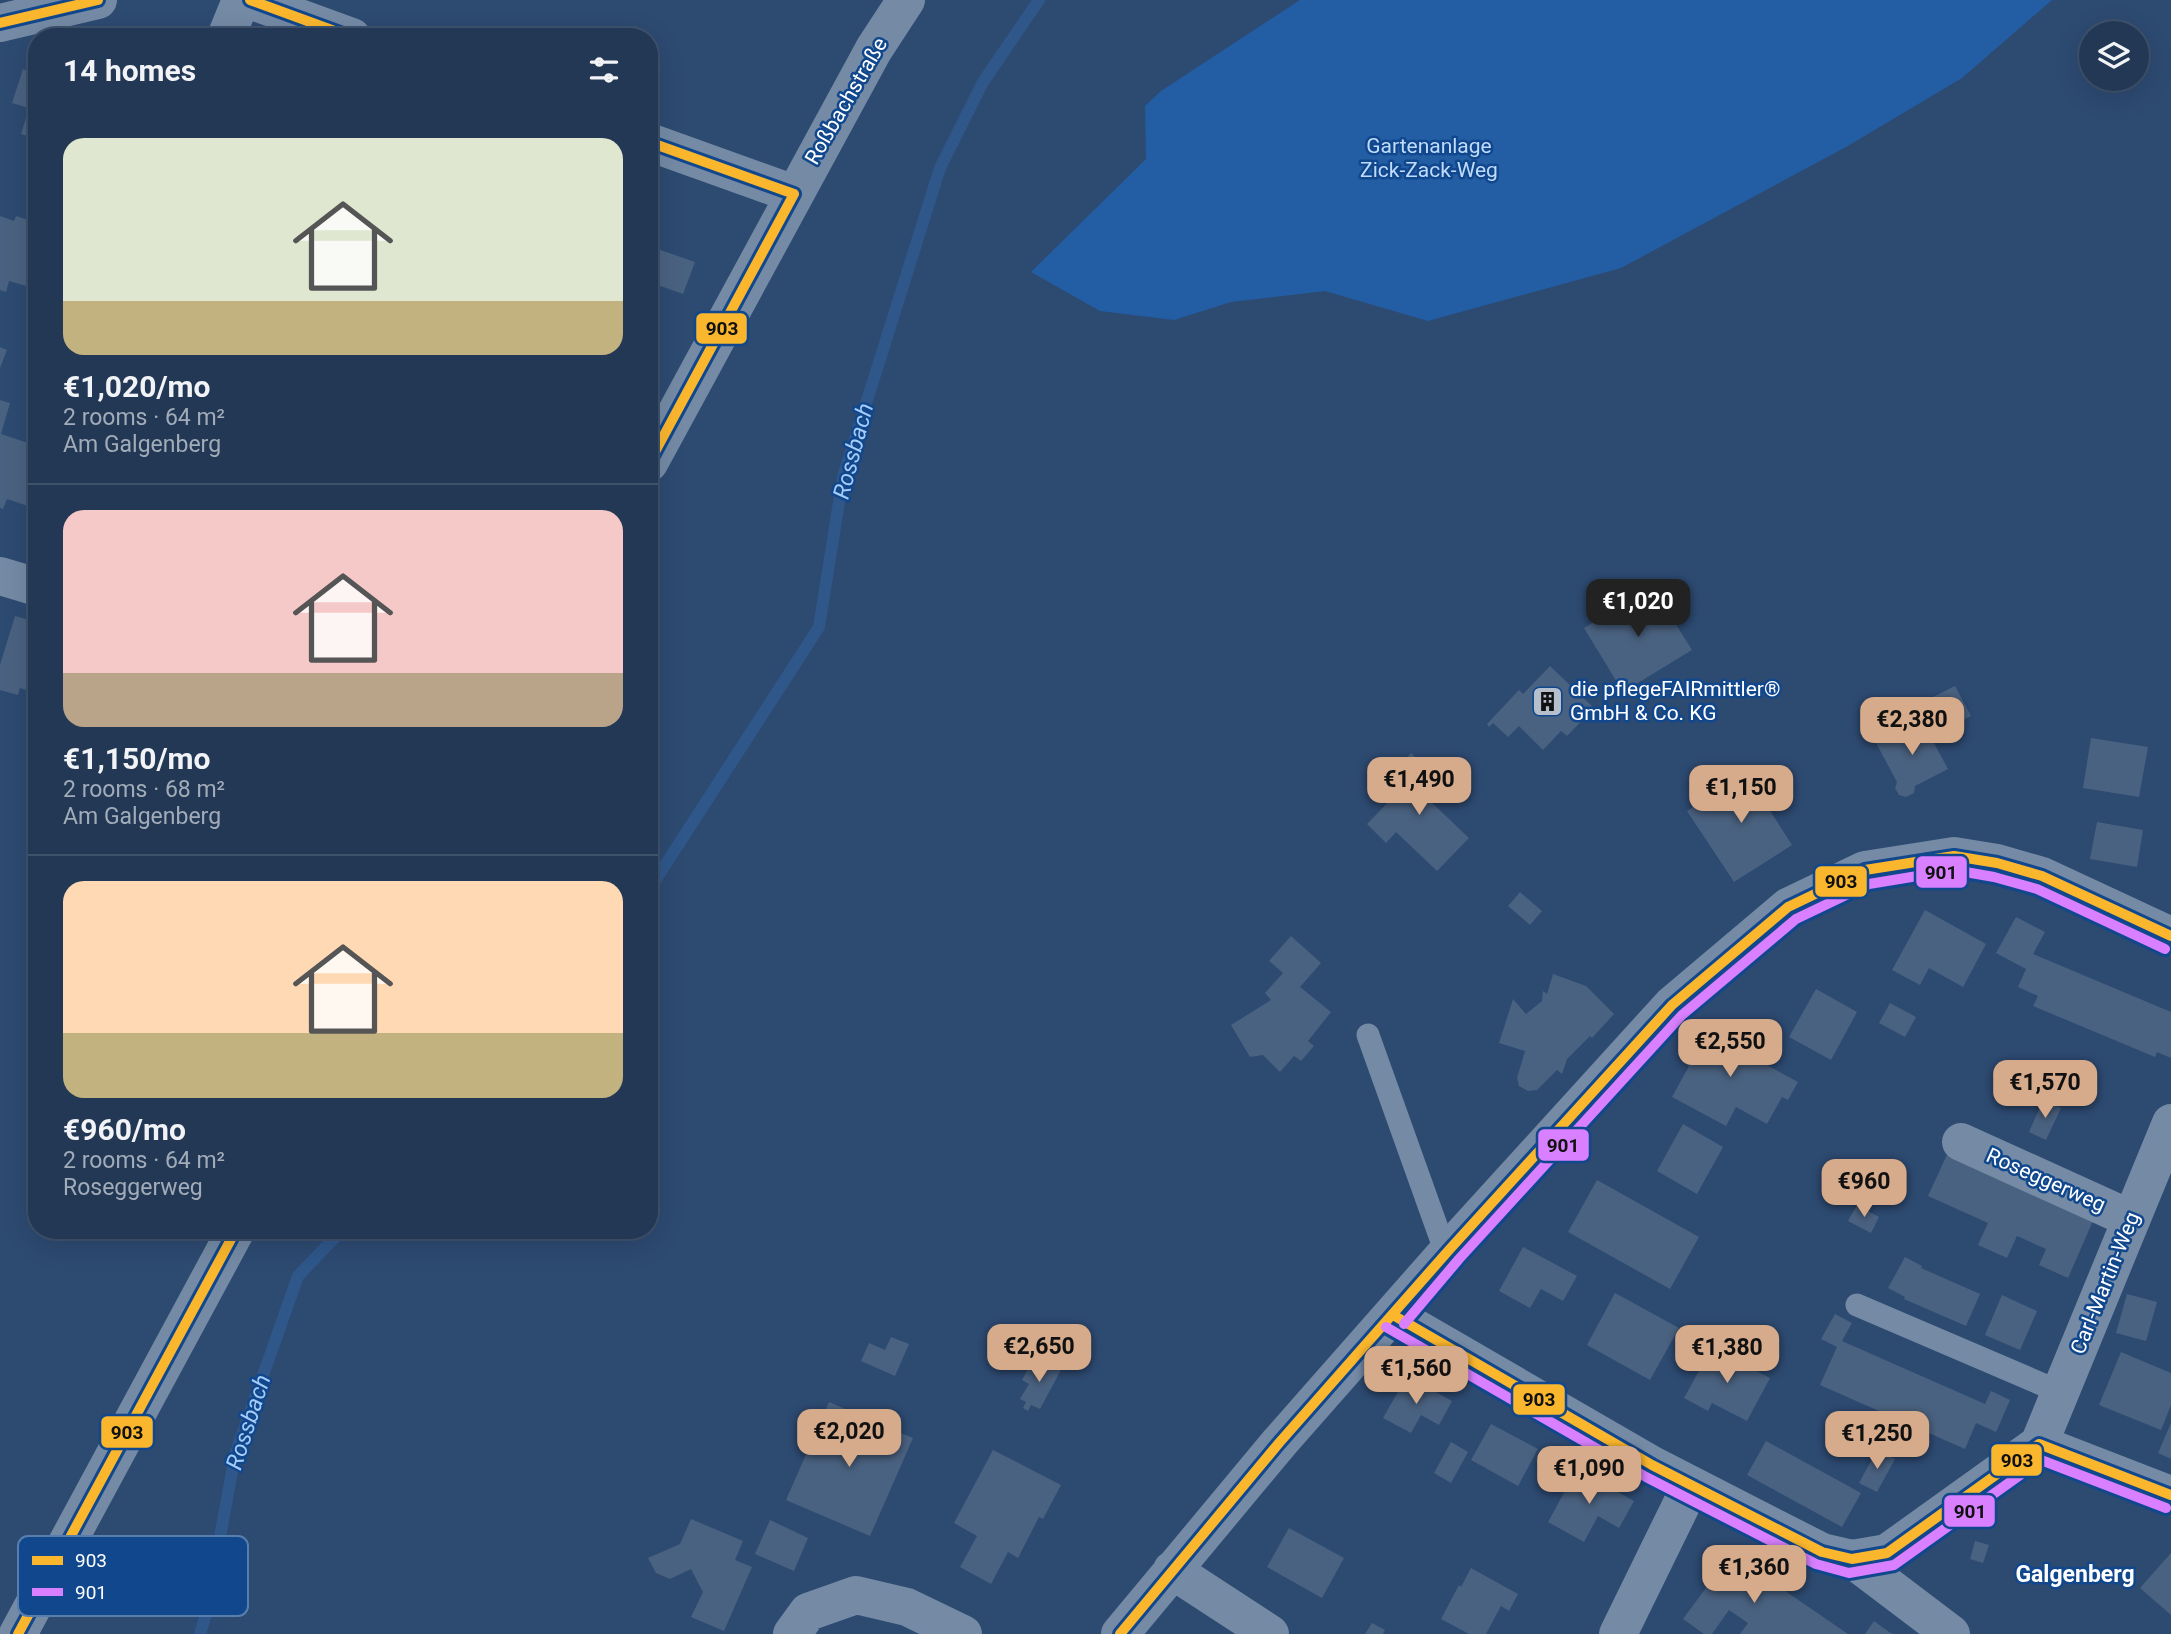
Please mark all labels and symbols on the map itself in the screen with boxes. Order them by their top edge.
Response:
street label: Roßbachstraße [800,33,892,169]
park label: Gartenanlage Zick-Zack-Weg [1360,134,1498,182]
line badge: 903 [695,312,748,345]
text: 903 [706,317,738,340]
water label: Rossbach [828,400,879,502]
pin: €1,020 [1581,580,1695,639]
place label: die pflegeFAIRmittler® GmbH & Co. KG [1570,677,1780,725]
building icon: die pflegeFAIRmittler® GmbH & Co. KG [1530,684,1564,718]
pin: €2,380 [1855,698,1969,757]
pin: €1,490 [1362,758,1476,817]
pin: €1,150 [1684,766,1798,825]
line badge: 901 [1915,855,1968,889]
text: 901 [1925,861,1957,884]
line badge: 903 [1814,865,1868,898]
text: 903 [1825,870,1857,893]
pin: €2,550 [1673,1020,1787,1079]
pin: €1,570 [1988,1060,2102,1120]
line badge: 901 [1537,1128,1590,1162]
text: 901 [1547,1134,1579,1157]
street label: Roseggerweg [1983,1143,2109,1217]
pin: €960 [1823,1160,1905,1219]
street label: Carl-Martin-Weg [2066,1208,2144,1358]
pin: €2,650 [982,1324,1096,1384]
pin: €1,380 [1670,1326,1784,1385]
pin: €1,560 [1359,1346,1473,1406]
water label: Rossbach [220,1371,276,1473]
line badge: 903 [1512,1383,1566,1416]
text: 903 [1523,1388,1555,1411]
pin: €2,020 [792,1410,906,1469]
pin: €1,250 [1820,1412,1934,1471]
line badge: 903 [100,1415,154,1449]
text: 903 [111,1421,143,1444]
line badge: 903 [1990,1443,2043,1477]
pin: €1,090 [1532,1446,1646,1506]
text: 903 [2001,1449,2033,1472]
line badge: 901 [1943,1494,1996,1528]
text: 901 [1954,1500,1986,1523]
legend [18,1536,248,1616]
pin: €1,360 [1697,1546,1811,1605]
text: 903 [75,1549,107,1572]
district label: Galgenberg [2015,1561,2135,1588]
text: 901 [75,1581,107,1604]

